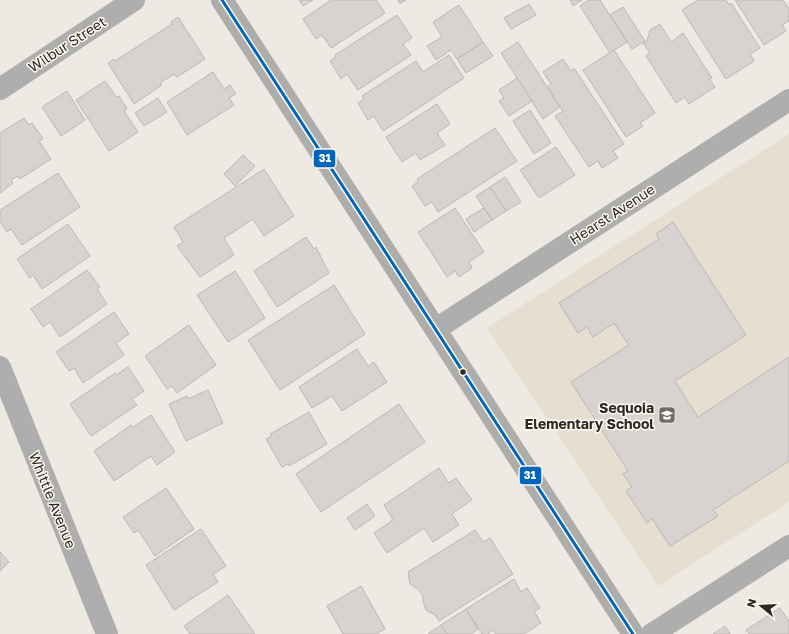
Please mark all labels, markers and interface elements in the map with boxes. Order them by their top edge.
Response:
street label: Wilbur Street [25,13,109,75]
line badge: 31 [313,149,336,168]
text: 31 [319,151,332,164]
street label: Hearst Avenue [566,180,658,248]
unlabelled marker [458,367,468,377]
place label: Sequoia Elementary School [525,399,654,432]
school or university icon: Sequoia Elementary School [657,405,677,425]
street label: Whittle Avenue [26,449,80,551]
line badge: 31 [519,466,542,485]
text: 31 [524,468,537,481]
north arrow [741,586,781,626]
text: N [744,597,758,609]

